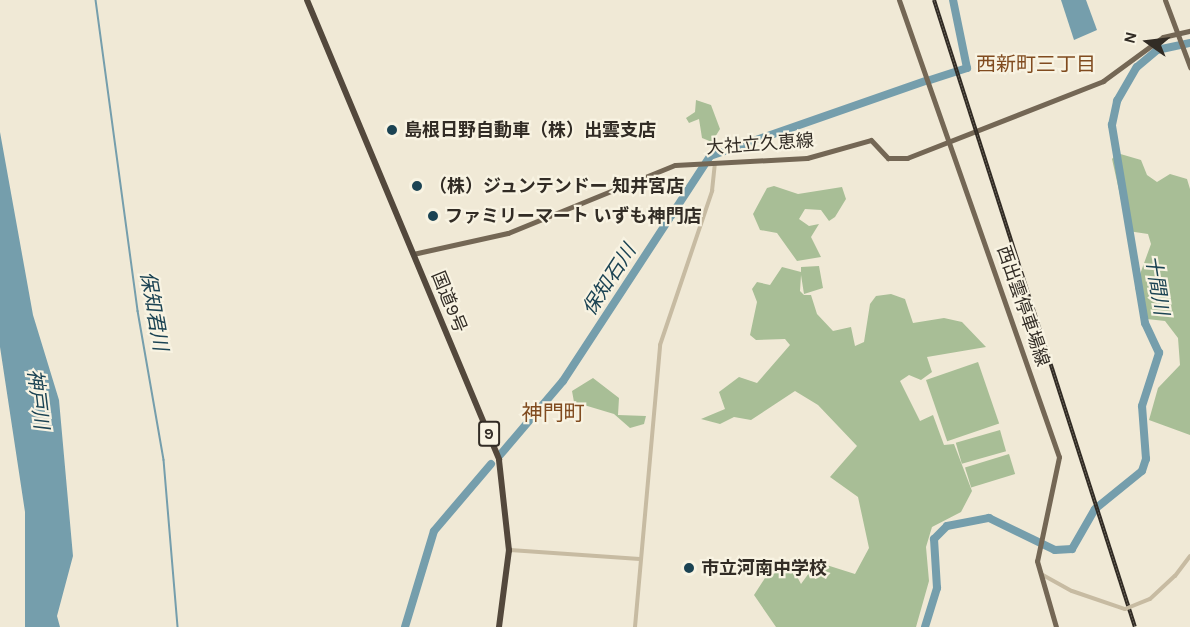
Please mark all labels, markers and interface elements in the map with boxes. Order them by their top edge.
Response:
north arrow [1118,12,1178,72]
text: N [1119,30,1141,45]
district label: 西新町三丁目 [976,52,1096,76]
place label: 島根日野自動車（株）出雲支店 [404,119,656,141]
marker: 島根日野自動車（株）出雲支店 [385,123,399,137]
street label: 大社立久恵線 [705,129,815,159]
place label: （株）ジュンテンドー 知井宮店 [429,175,686,197]
marker: （株）ジュンテンドー 知井宮店 [410,179,424,193]
place label: ファミリーマート いずも神門店 [445,205,702,227]
marker: ファミリーマート いずも神門店 [426,209,440,223]
water label: 保知石川 [577,240,641,320]
street label: 西出雲停車場線 [992,243,1054,369]
water label: 十間川 [1140,253,1174,317]
street label: 国道9号 [427,268,471,336]
water label: 保知君川 [135,270,173,352]
water label: 神戸川 [22,368,54,430]
district label: 神門町 [522,400,584,426]
road number: 9 [477,421,501,447]
place label: 市立河南中学校 [701,557,827,579]
marker: 市立河南中学校 [682,561,696,575]

